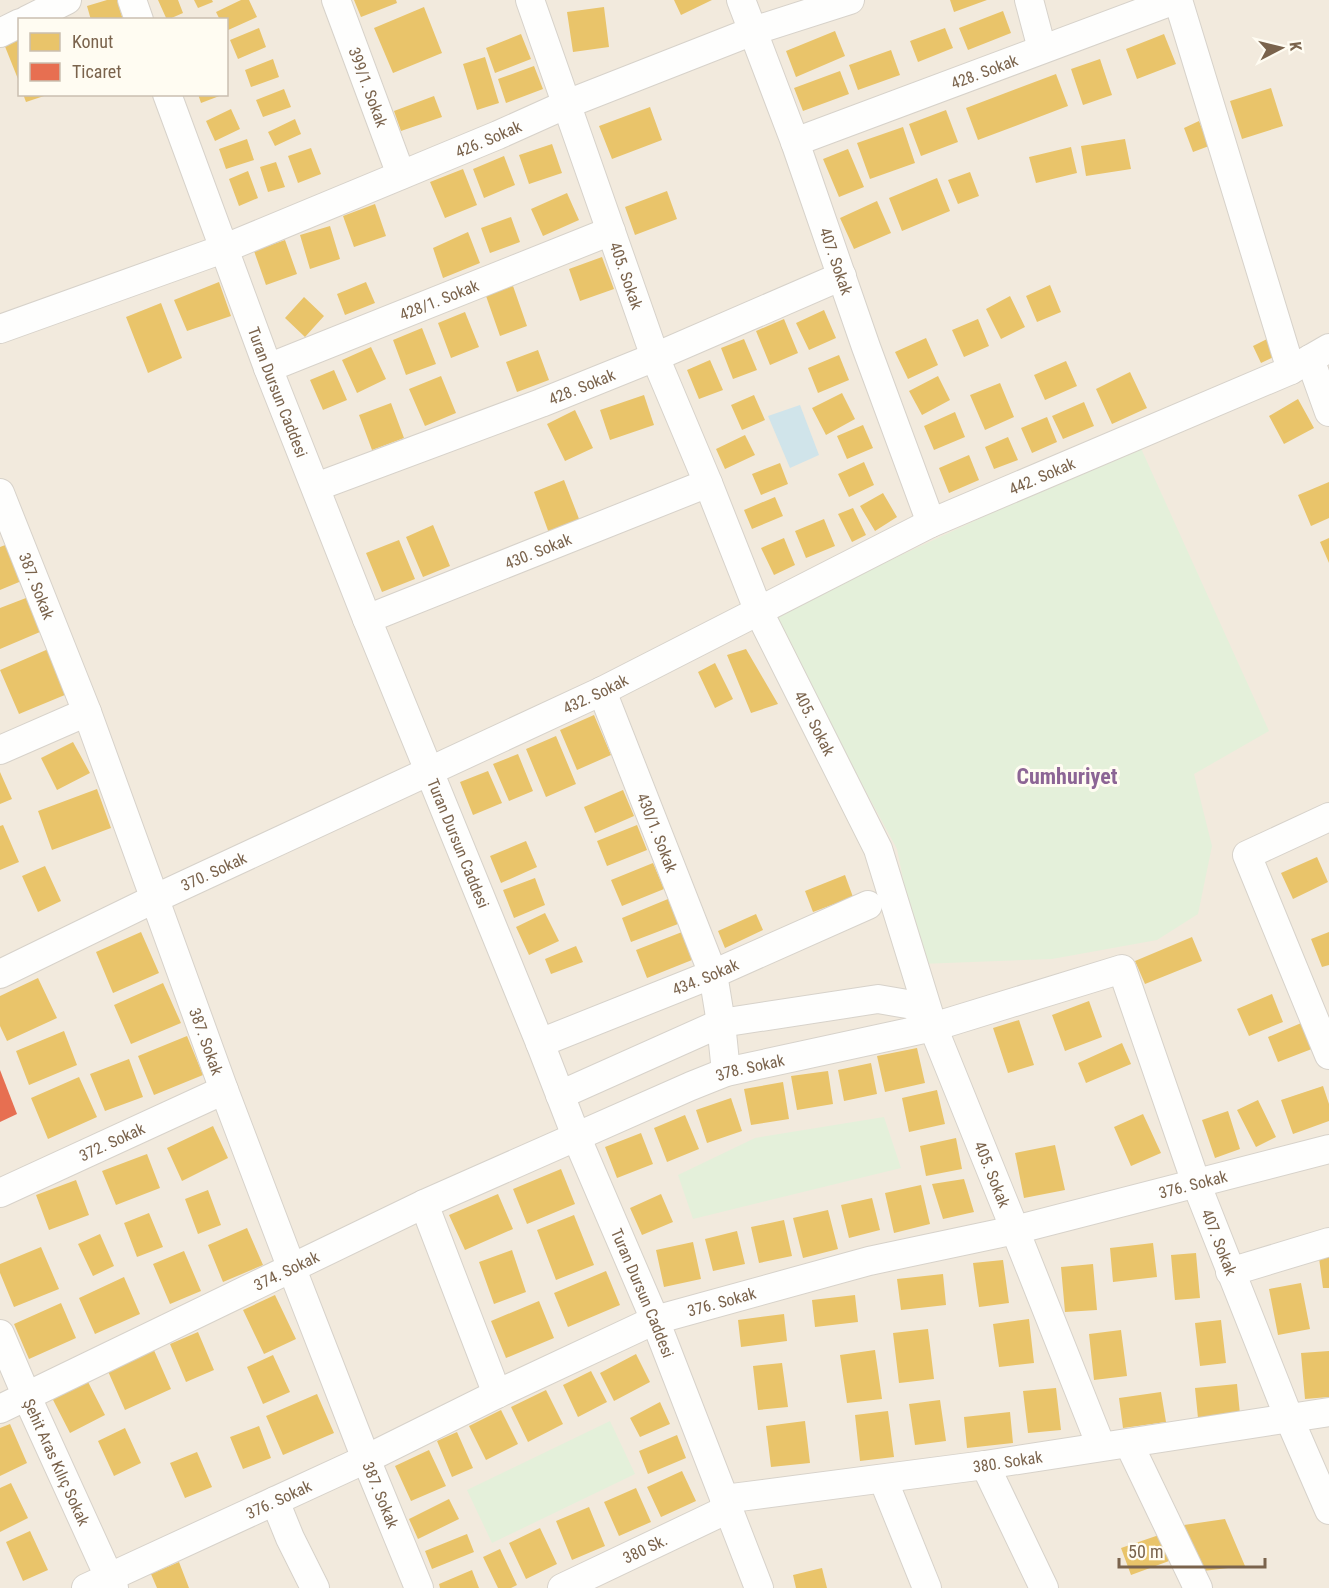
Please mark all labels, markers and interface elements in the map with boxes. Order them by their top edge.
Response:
legend [18,18,228,96]
north arrow [1251,18,1311,78]
text: Konut [72,31,113,52]
text: K [1285,41,1305,52]
street label: 399/1. Sokak [345,45,392,131]
street label: 428. Sokak [948,50,1021,92]
text: Ticaret [72,61,122,82]
street label: 426. Sokak [452,116,525,161]
street label: 407. Sokak [816,225,857,298]
street label: 405. Sokak [606,239,647,313]
street label: 428/1. Sokak [396,275,482,324]
street label: Turan Dursun Caddesi [244,324,312,460]
street label: 428. Sokak [546,364,618,409]
street label: 442. Sokak [1006,453,1078,498]
street label: 430. Sokak [502,529,575,573]
street label: 387. Sokak [15,550,59,623]
street label: 432. Sokak [560,670,632,717]
street label: 405. Sokak [791,688,839,759]
district label: Cumhuriyet [1016,764,1118,789]
street label: Turan Dursun Caddesi [424,776,493,911]
street label: 430/1. Sokak [633,790,682,876]
street label: 370. Sokak [178,848,250,895]
street label: 434. Sokak [669,954,742,999]
street label: 387. Sokak [186,1005,228,1078]
street label: 378. Sokak [713,1050,787,1085]
street label: 372. Sokak [76,1118,148,1165]
street label: 405. Sokak [971,1138,1015,1211]
street label: 376. Sokak [1157,1166,1230,1202]
street label: 407. Sokak [1198,1206,1241,1279]
street label: Turan Dursun Caddesi [607,1225,678,1360]
street label: 374. Sokak [251,1246,323,1294]
street label: 376. Sokak [685,1283,759,1320]
street label: Şehit Aras Kılıç Sokak [19,1396,94,1529]
street label: 380. Sokak [972,1447,1044,1476]
street label: 387. Sokak [359,1459,403,1532]
street label: 376. Sokak [243,1476,315,1523]
street label: 380 Sk. [620,1530,670,1567]
scale bar [1119,1531,1264,1569]
text: 50 m [1128,1541,1163,1562]

